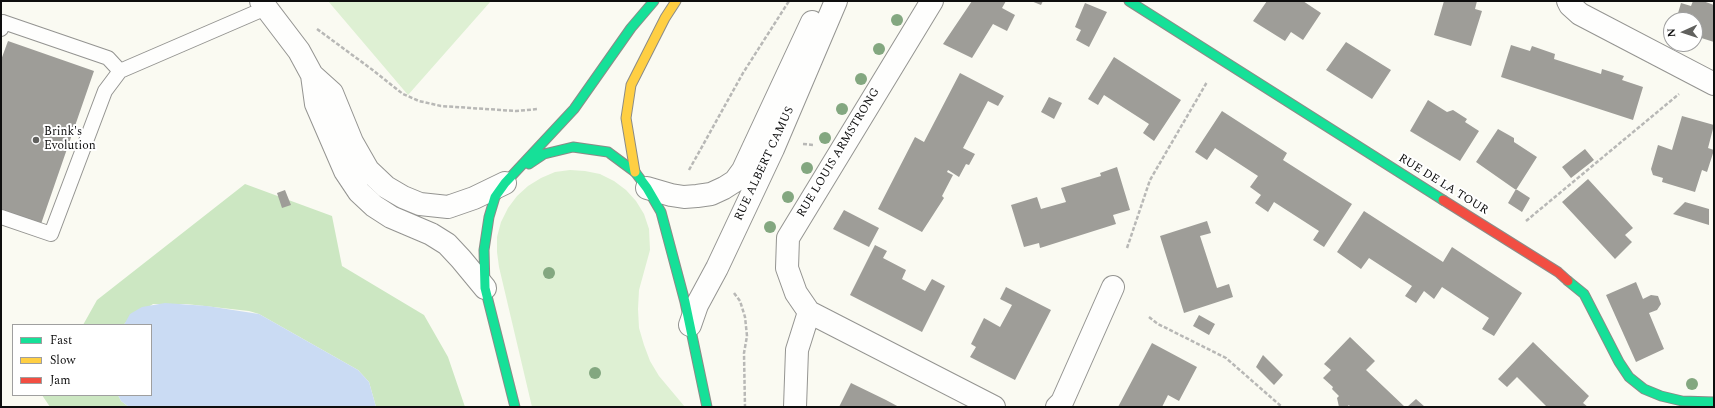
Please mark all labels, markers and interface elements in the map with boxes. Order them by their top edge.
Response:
north arrow [1663,12,1703,52]
text: N [1663,28,1680,38]
street label: RUE LOUIS ARMSTRONG [795,86,883,220]
street label: RUE ALBERT CAMUS [732,105,798,223]
place label: Brink's Evolution [44,126,96,154]
marker: Brink's Evolution [31,135,41,145]
street label: RUE DE LA TOUR [1396,152,1490,218]
legend [12,324,152,396]
text: Fast [50,331,72,350]
text: Slow [50,351,75,370]
text: Jam [50,371,71,390]

